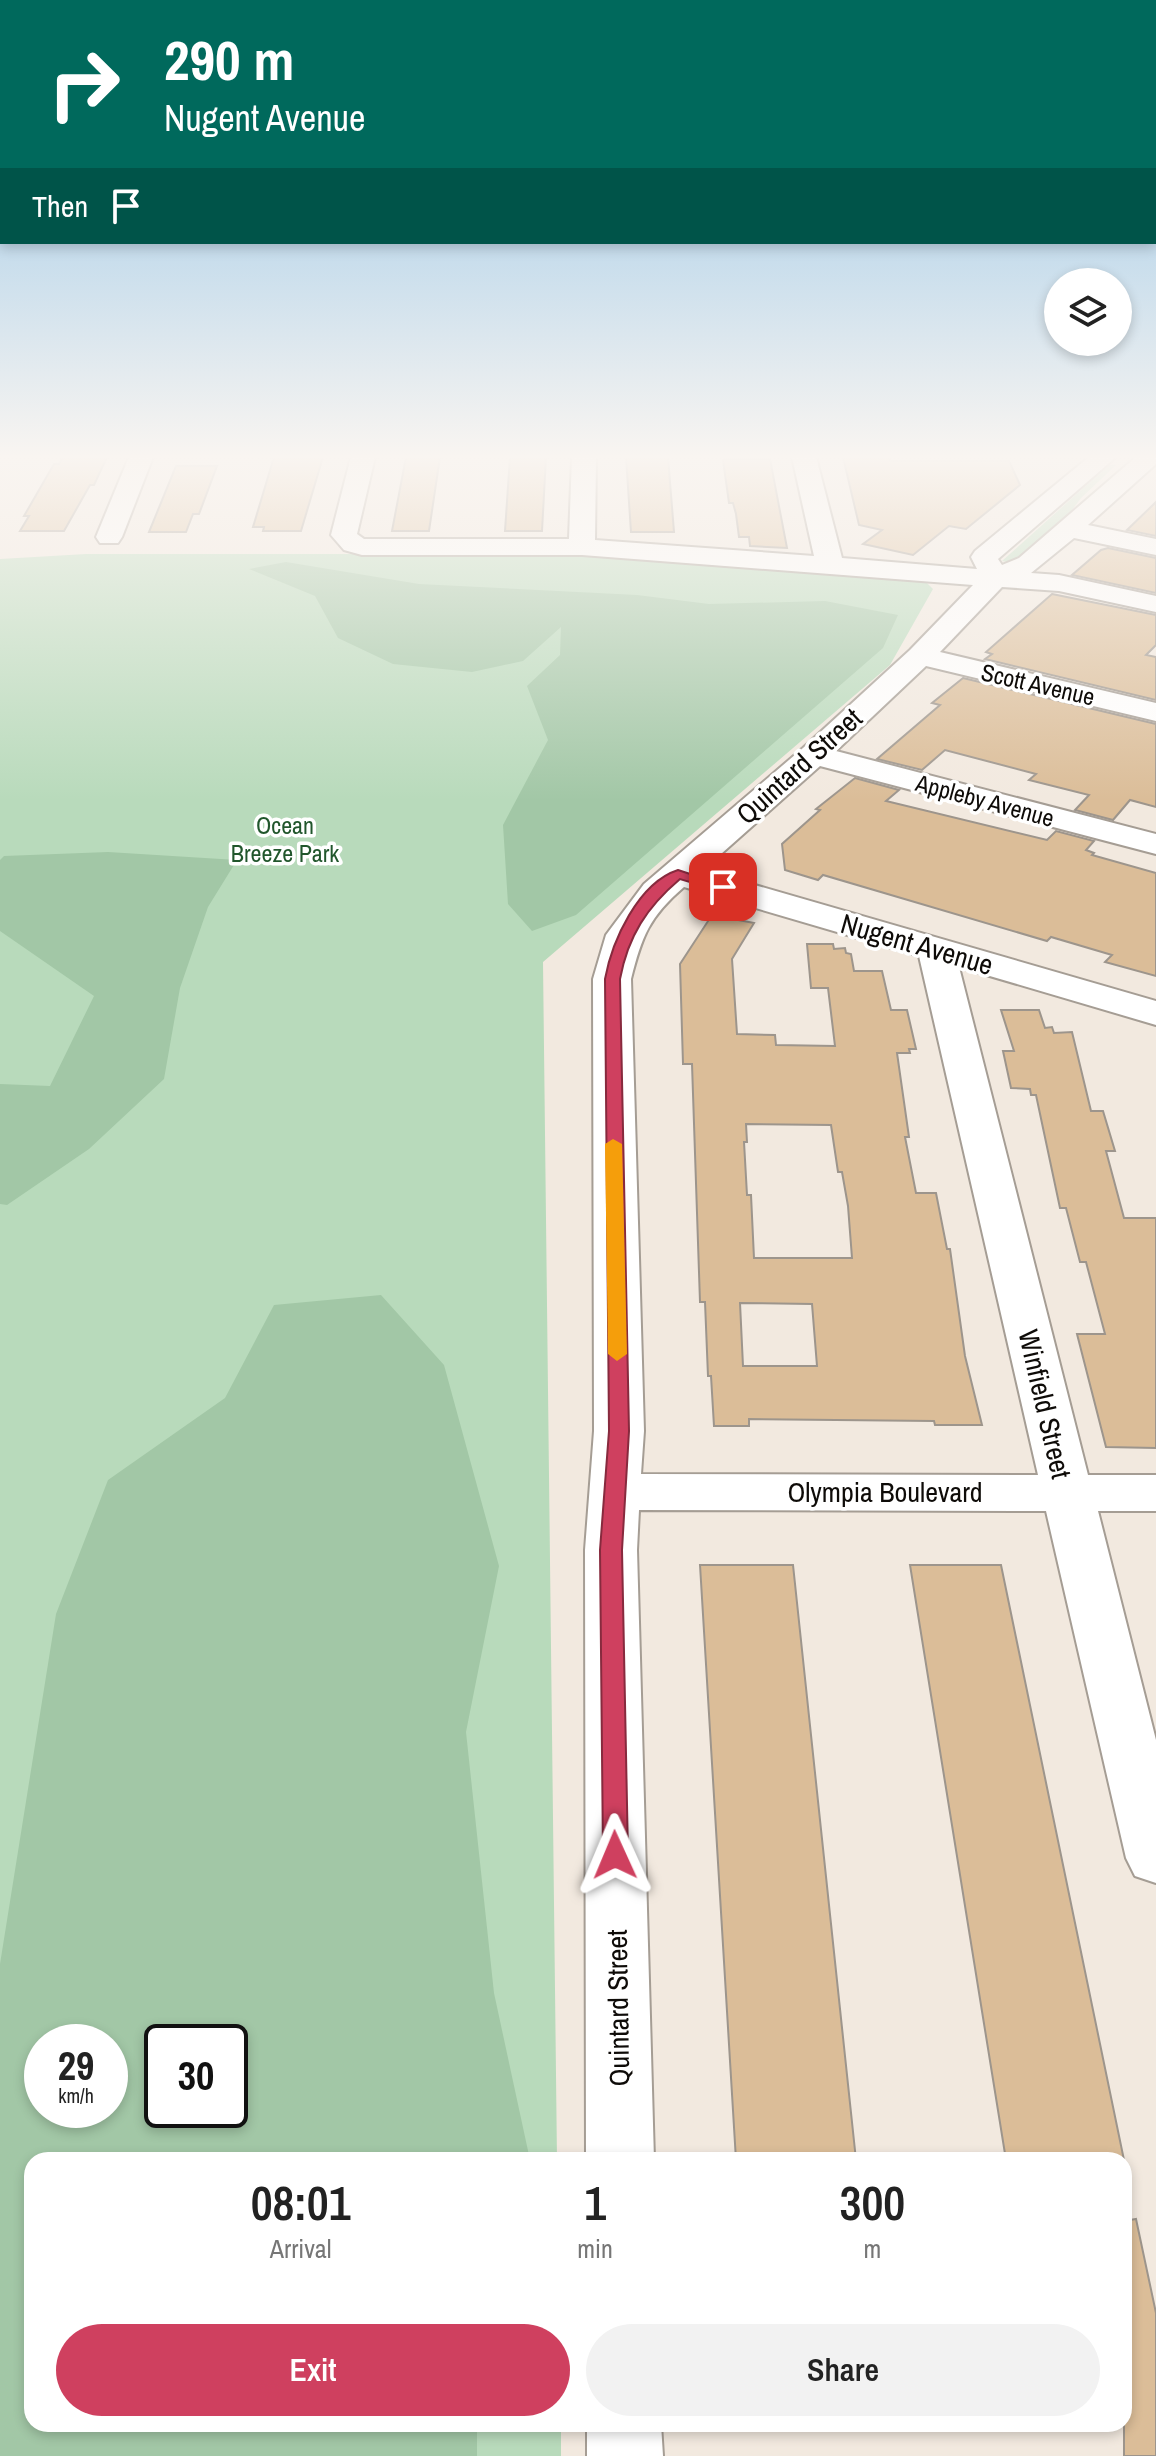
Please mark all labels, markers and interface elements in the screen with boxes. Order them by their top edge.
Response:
text: 290 m [164,22,294,97]
icon: right [32,32,136,136]
text: Nugent Avenue [164,94,365,142]
icon: arrive [104,184,148,228]
text: Then [32,186,88,226]
map controls [1044,268,1132,356]
button: layers [1044,268,1132,356]
street label: Scott Avenue [978,655,1098,713]
street label: Quintard Street [728,699,870,833]
street label: Appleby Avenue [911,766,1058,834]
park label: Ocean Breeze Park [231,809,339,869]
pin [689,853,757,921]
icon: arrive [701,865,745,909]
street label: Nugent Avenue [836,904,998,984]
street label: Winfield Street [1009,1326,1081,1482]
street label: Olympia Boulevard [787,1473,983,1511]
position arrow [573,1813,657,1897]
street label: Quintard Street [598,1929,638,2087]
speed limit sign: 30 [144,2024,248,2128]
text: 29 [58,2039,94,2092]
text: km/h [58,2082,94,2109]
text: 08:01 [251,2170,351,2235]
text: 1 [584,2170,606,2235]
text: 300 [840,2170,905,2235]
text: Arrival [270,2231,331,2266]
text: min [577,2231,613,2266]
text: m [864,2231,881,2266]
button: Exit [56,2324,570,2416]
button: Share [586,2324,1100,2416]

